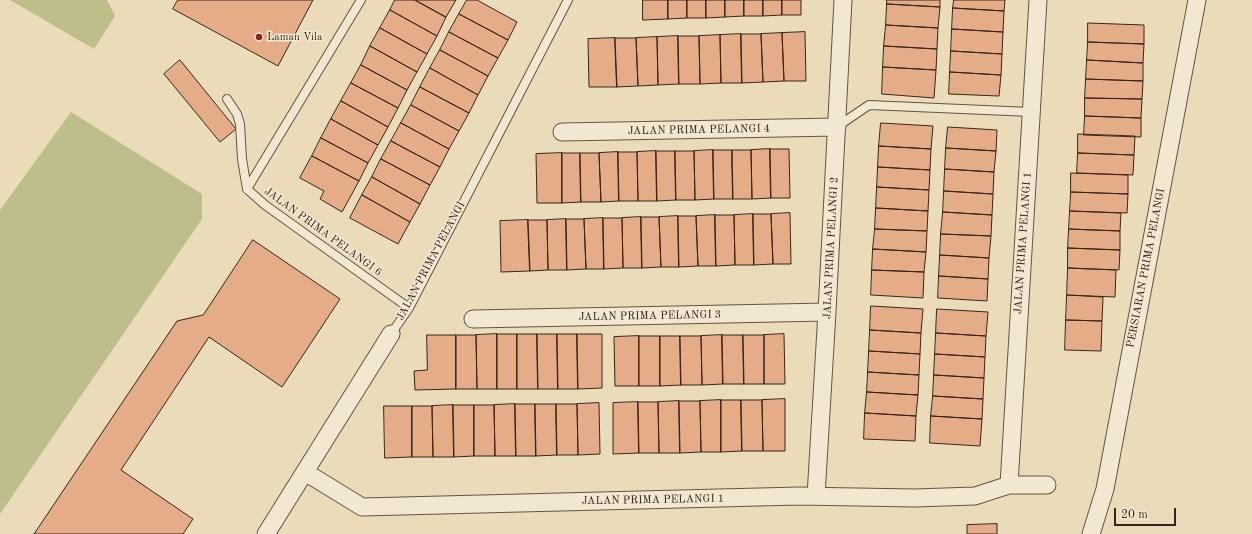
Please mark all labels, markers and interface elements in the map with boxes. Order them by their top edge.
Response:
place label: Laman Vila [267,30,322,44]
marker: Laman Vila [254,32,264,42]
street label: JALAN PRIMA PELANGI 4 [628,122,770,138]
street label: JALAN PRIMA PELANGI 1 [1011,172,1035,314]
street label: JALAN PRIMA PELANGI 2 [821,177,841,319]
street label: JALAN PRIMA PELANGI 6 [262,185,384,279]
street label: PERSIARAN PRIMA PELANGI [1124,187,1168,349]
street label: JALAN PRIMA PELANGI [394,199,468,323]
street label: JALAN PRIMA PELANGI 3 [579,308,721,324]
street label: JALAN PRIMA PELANGI 1 [582,492,724,508]
scale bar [1116,500,1178,526]
text: 20 m [1121,509,1148,521]

